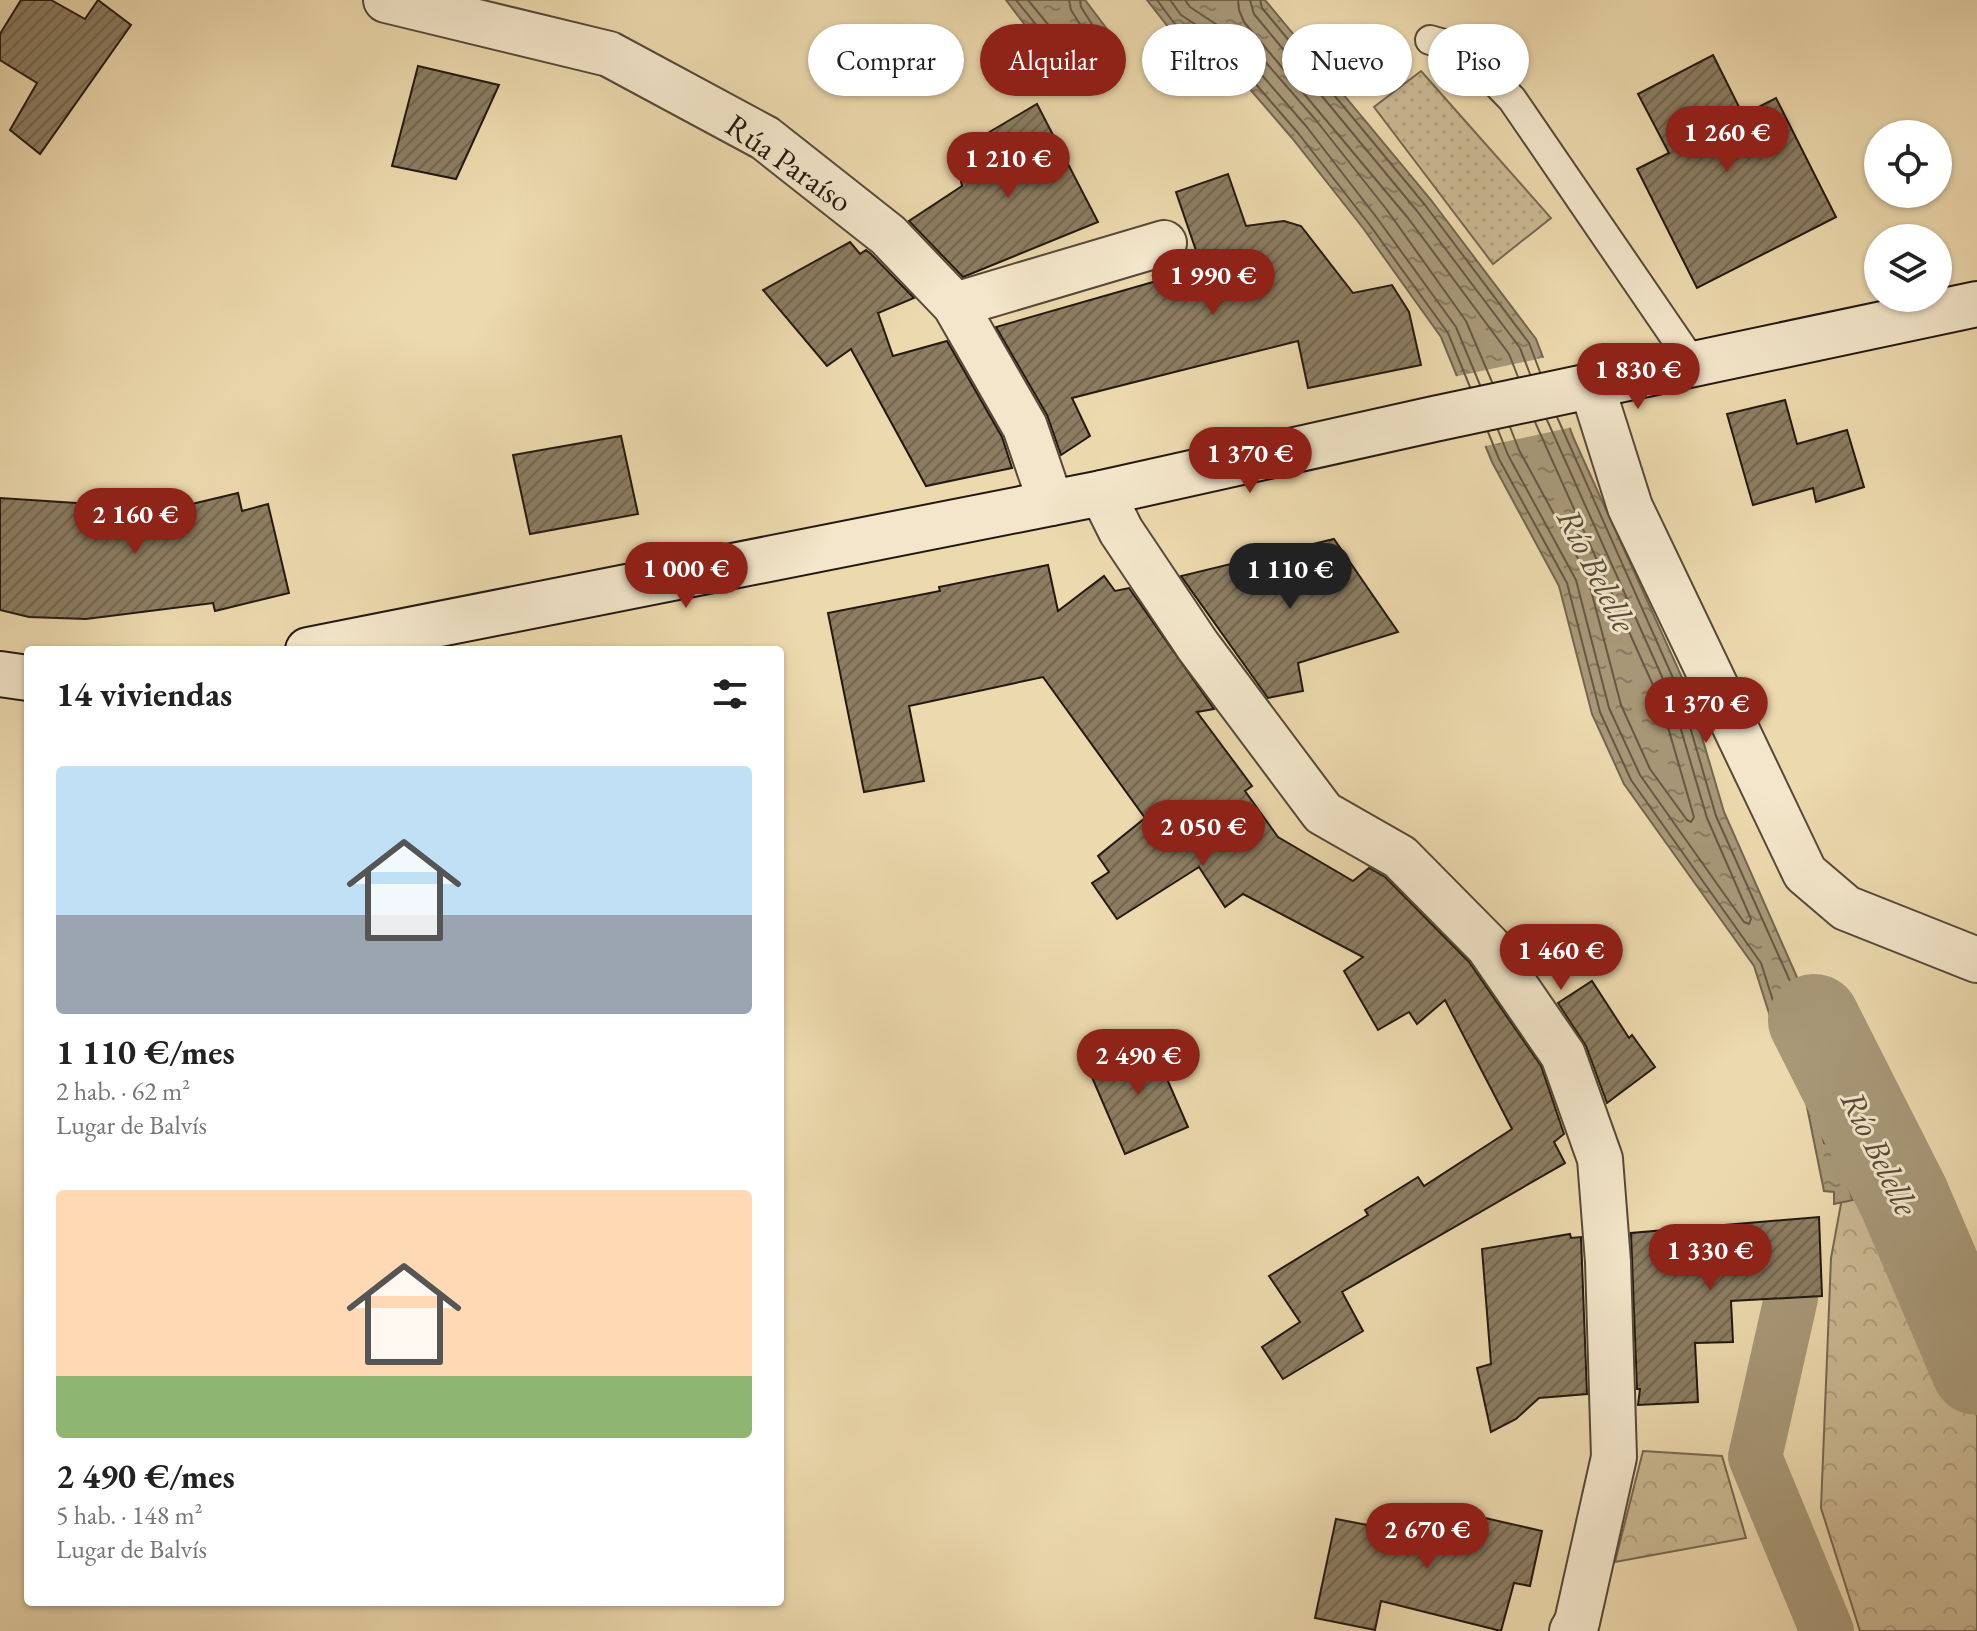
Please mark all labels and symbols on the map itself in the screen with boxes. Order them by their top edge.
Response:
street label: Rúa Paraíso [718,104,860,222]
pin: 1 260 € [1653,106,1801,174]
pin: 1 210 € [934,132,1082,200]
pin: 1 990 € [1139,249,1287,317]
pin: 1 830 € [1564,343,1712,411]
pin: 1 370 € [1176,427,1324,495]
pin: 2 160 € [61,488,209,556]
water label: Río Belelle [1547,500,1647,640]
pin: 1 000 € [612,542,760,610]
pin: 1 110 € [1216,543,1364,611]
pin: 1 370 € [1632,677,1780,745]
pin: 2 050 € [1129,800,1277,868]
pin: 1 460 € [1487,924,1635,992]
pin: 2 490 € [1064,1029,1212,1097]
water label: Río Belelle [1831,1083,1929,1223]
pin: 1 330 € [1636,1224,1784,1292]
pin: 2 670 € [1353,1503,1501,1571]

